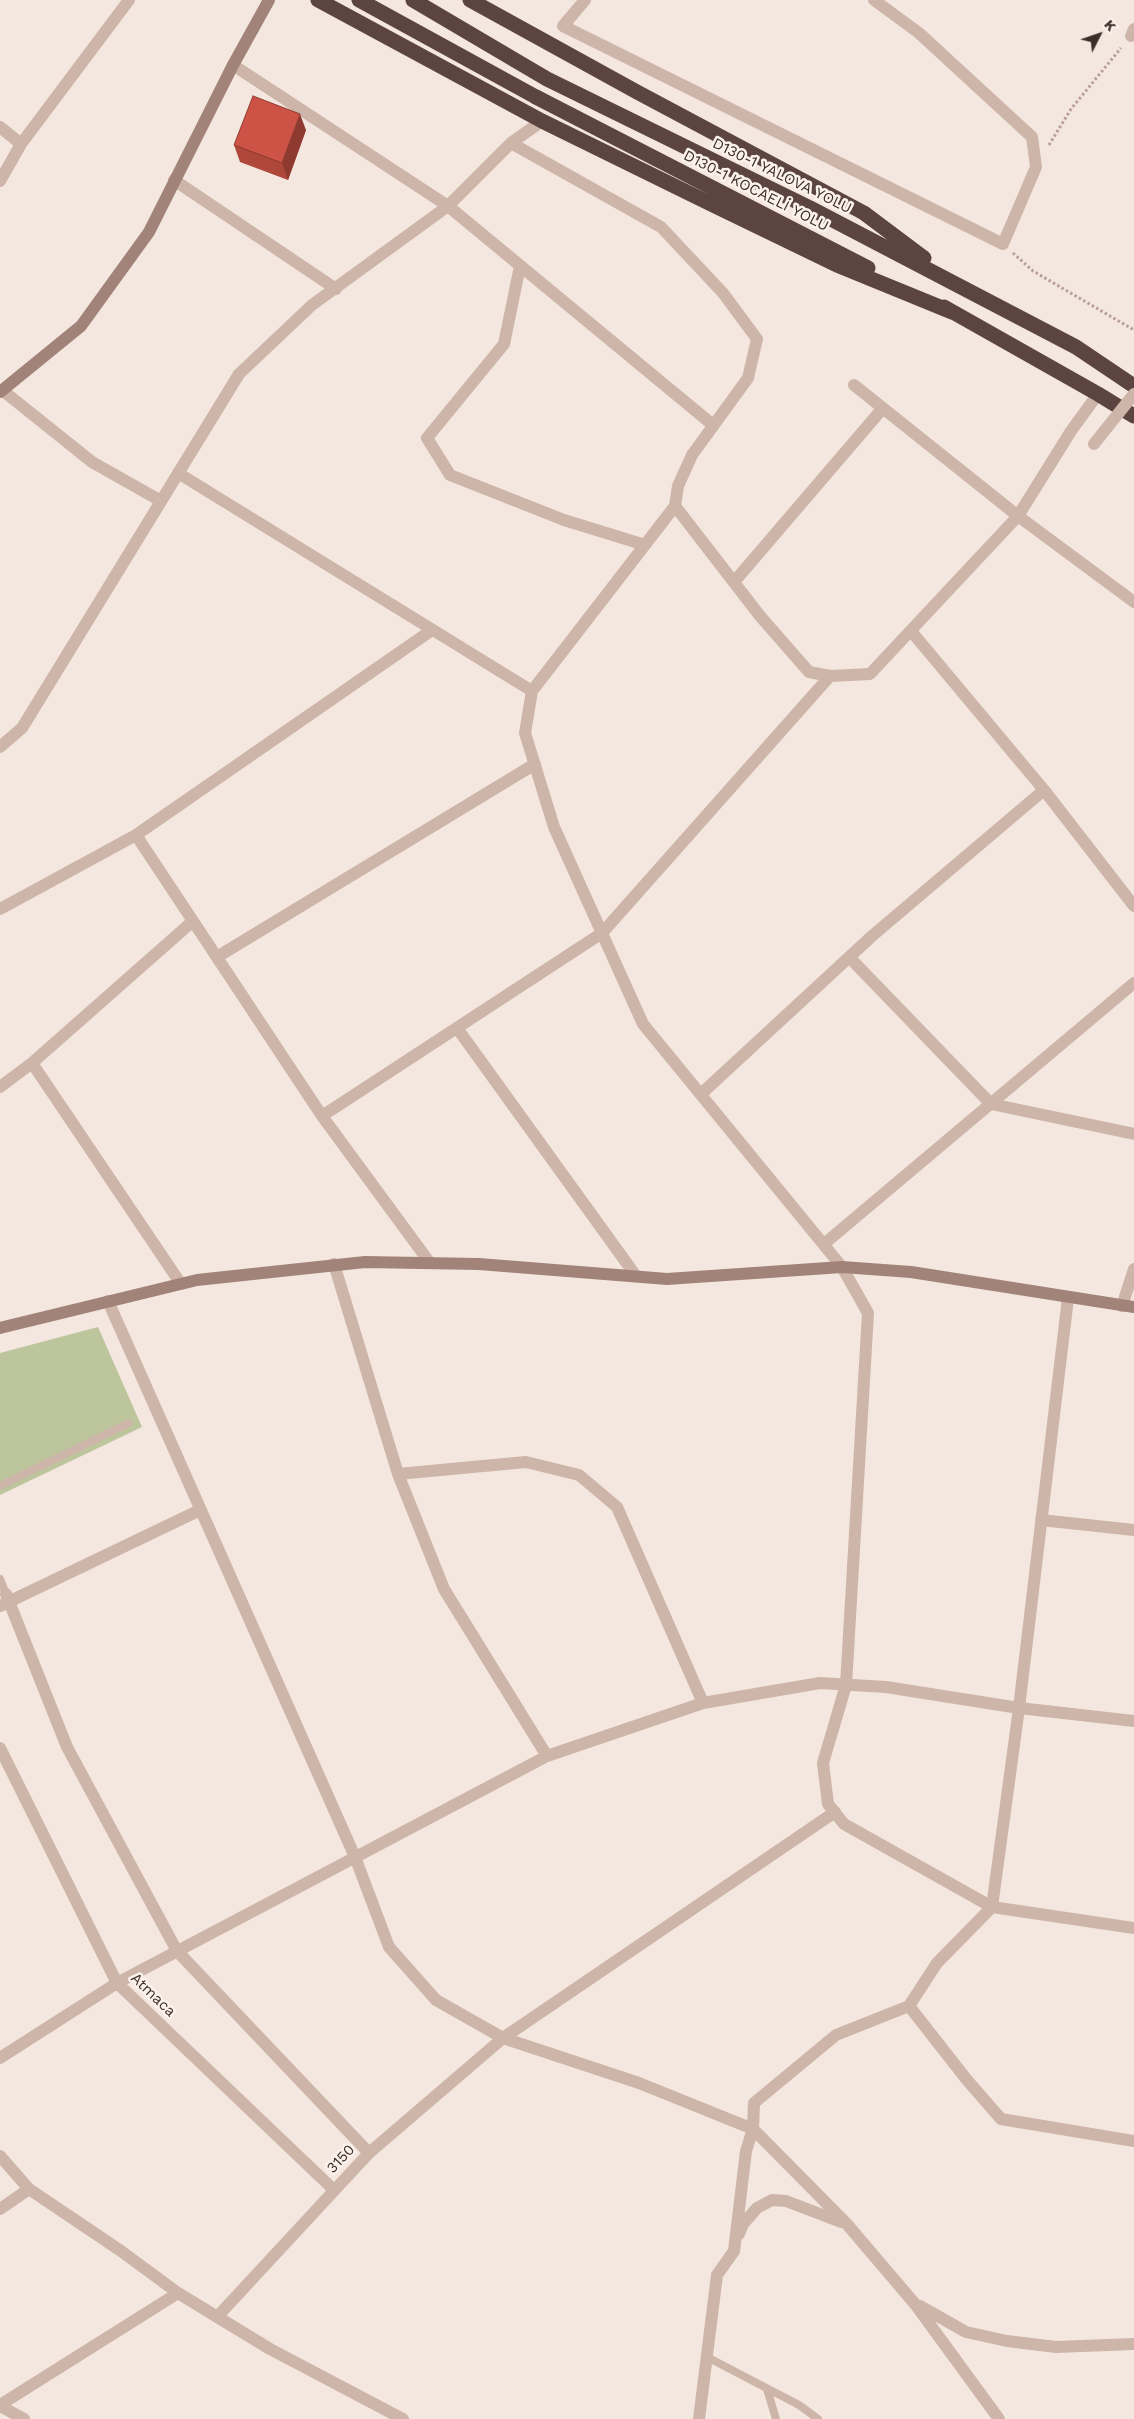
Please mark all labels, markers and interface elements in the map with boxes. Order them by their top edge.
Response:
north arrow [1074,10,1124,60]
text: K [1101,16,1120,34]
street label: D130-1 YALOVA YOLU [710,134,854,218]
street label: D130-1 KOCAELİ YOLU [680,147,832,235]
street label: Atmaca [127,1969,179,2021]
street label: 3150 [323,2141,359,2177]

